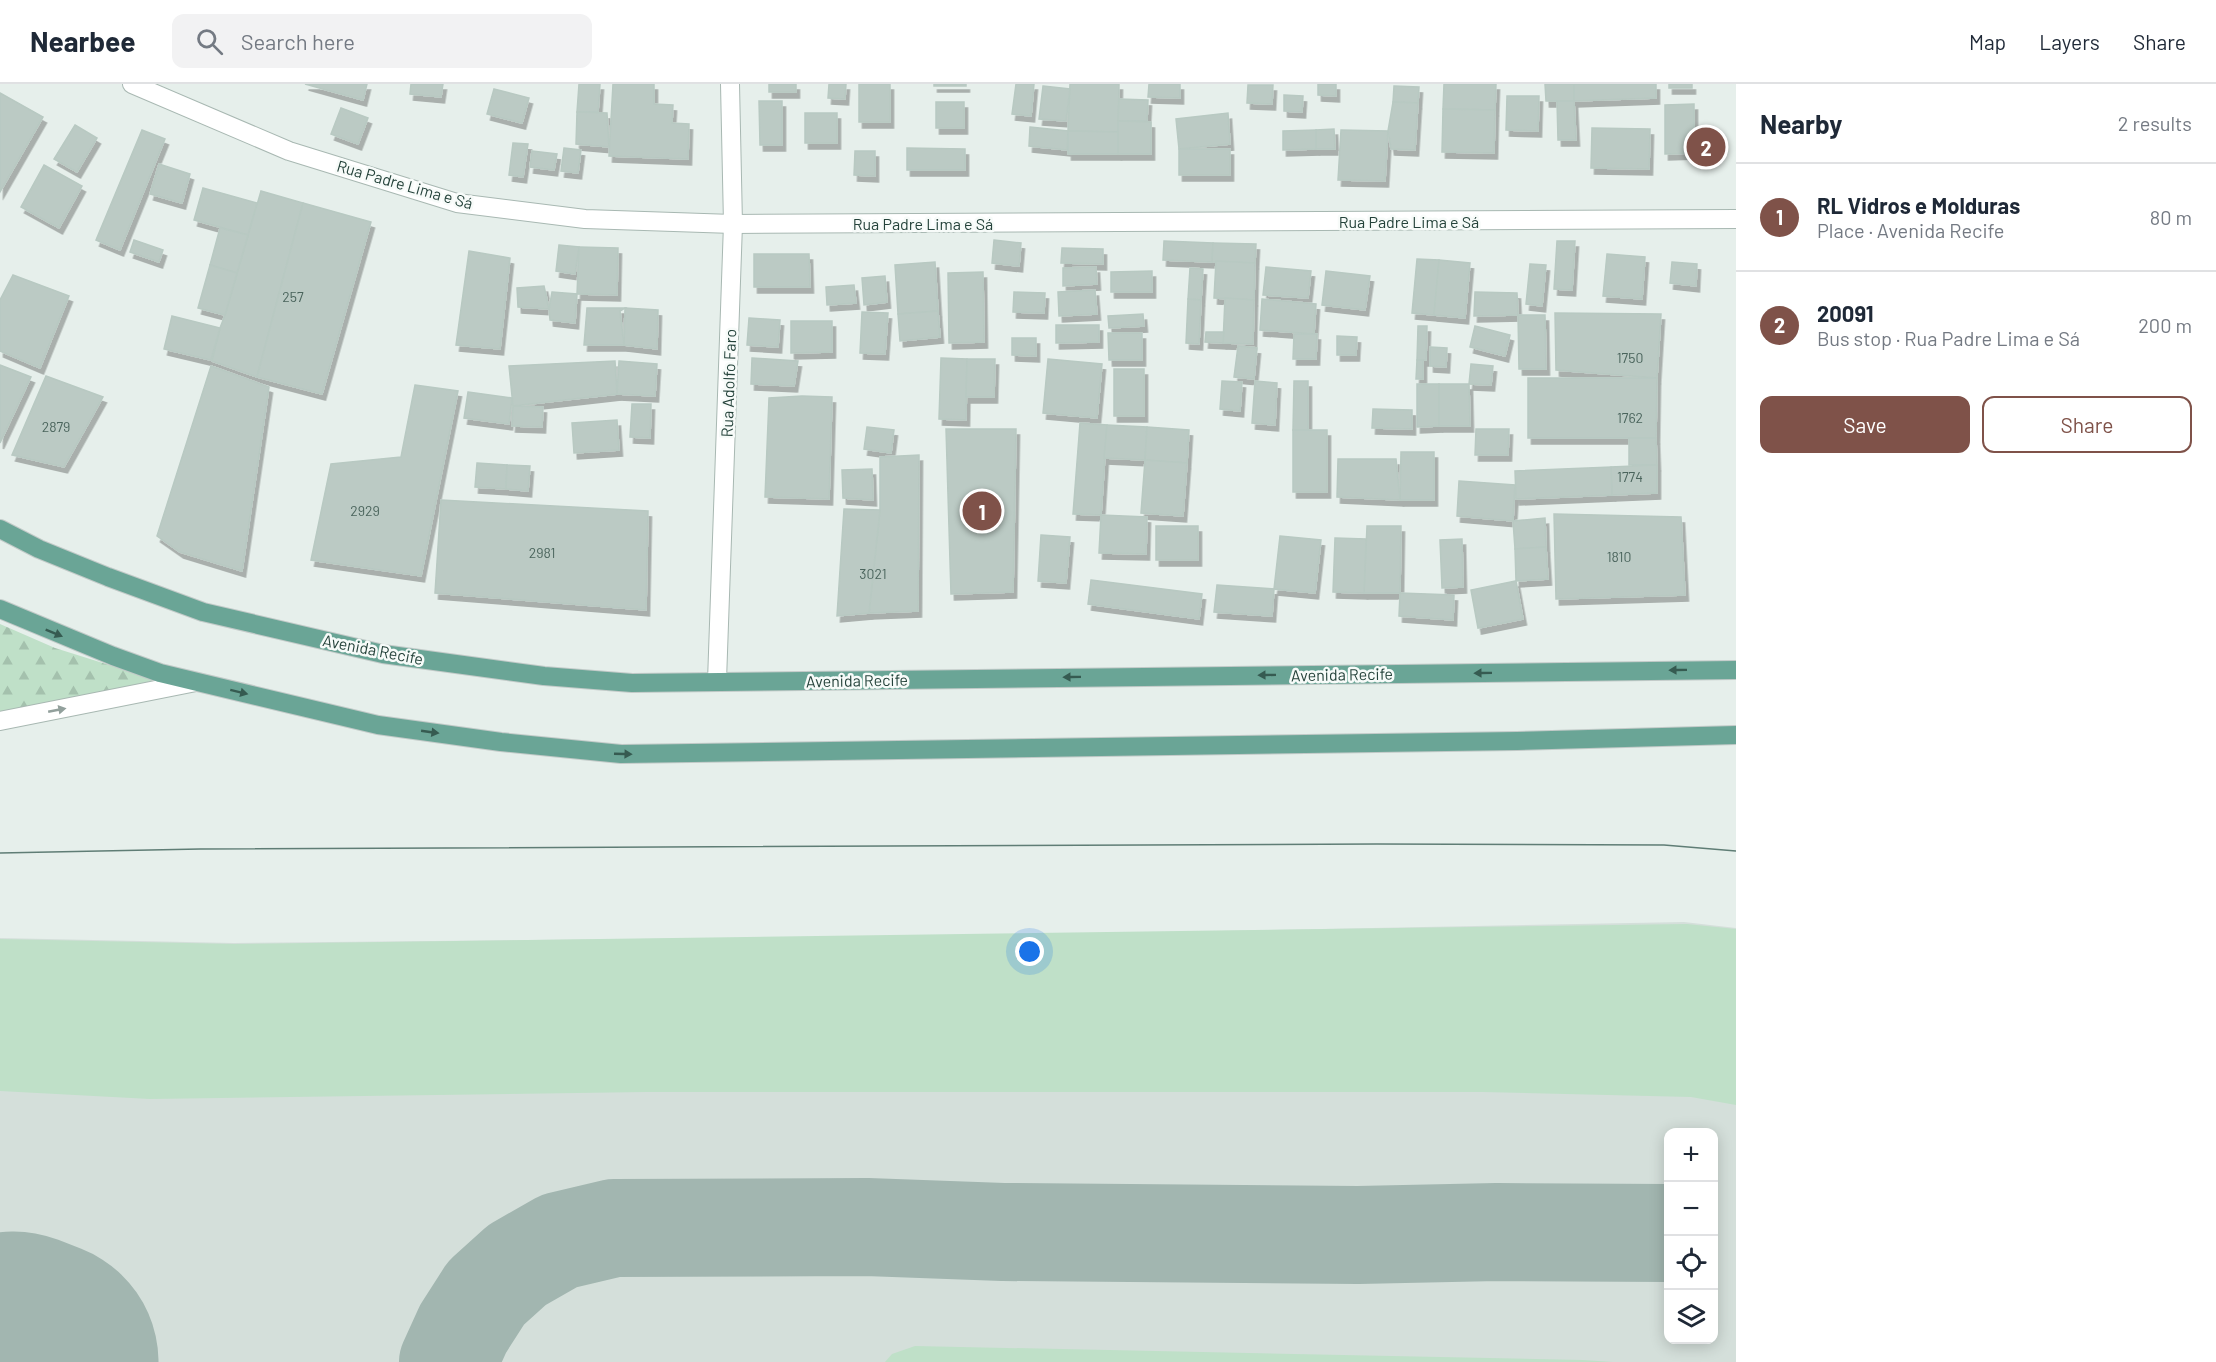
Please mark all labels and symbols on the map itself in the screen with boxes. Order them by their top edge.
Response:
pin: 2 [1686,124,1726,170]
street label: Rua Padre Lima e Sá [335,156,475,212]
street label: Rua Padre Lima e Sá [1339,212,1479,231]
street label: Rua Padre Lima e Sá [853,214,993,233]
house number: 257 [282,288,304,305]
street label: Rua Adolfo Faro [717,328,739,438]
house number: 1750 [1617,349,1643,366]
house number: 1762 [1617,409,1643,426]
house number: 2879 [42,418,70,435]
house number: 1774 [1617,468,1643,485]
pin: 1 [962,488,1002,534]
house number: 2929 [350,502,380,519]
house number: 2981 [529,544,555,561]
house number: 1810 [1607,548,1631,565]
house number: 3021 [859,565,887,582]
one-way arrow [45,628,63,638]
street label: Avenida Recife [321,630,425,668]
street label: Avenida Recife [1291,664,1393,684]
one-way arrow [1668,666,1687,675]
one-way arrow [1473,668,1492,677]
street label: Avenida Recife [806,670,908,690]
one-way arrow [1257,670,1276,680]
one-way arrow [1062,672,1081,682]
one-way arrow [230,687,248,697]
one-way arrow [48,704,67,714]
one-way arrow [420,728,439,737]
one-way arrow [614,749,633,758]
your location [1015,937,1044,966]

